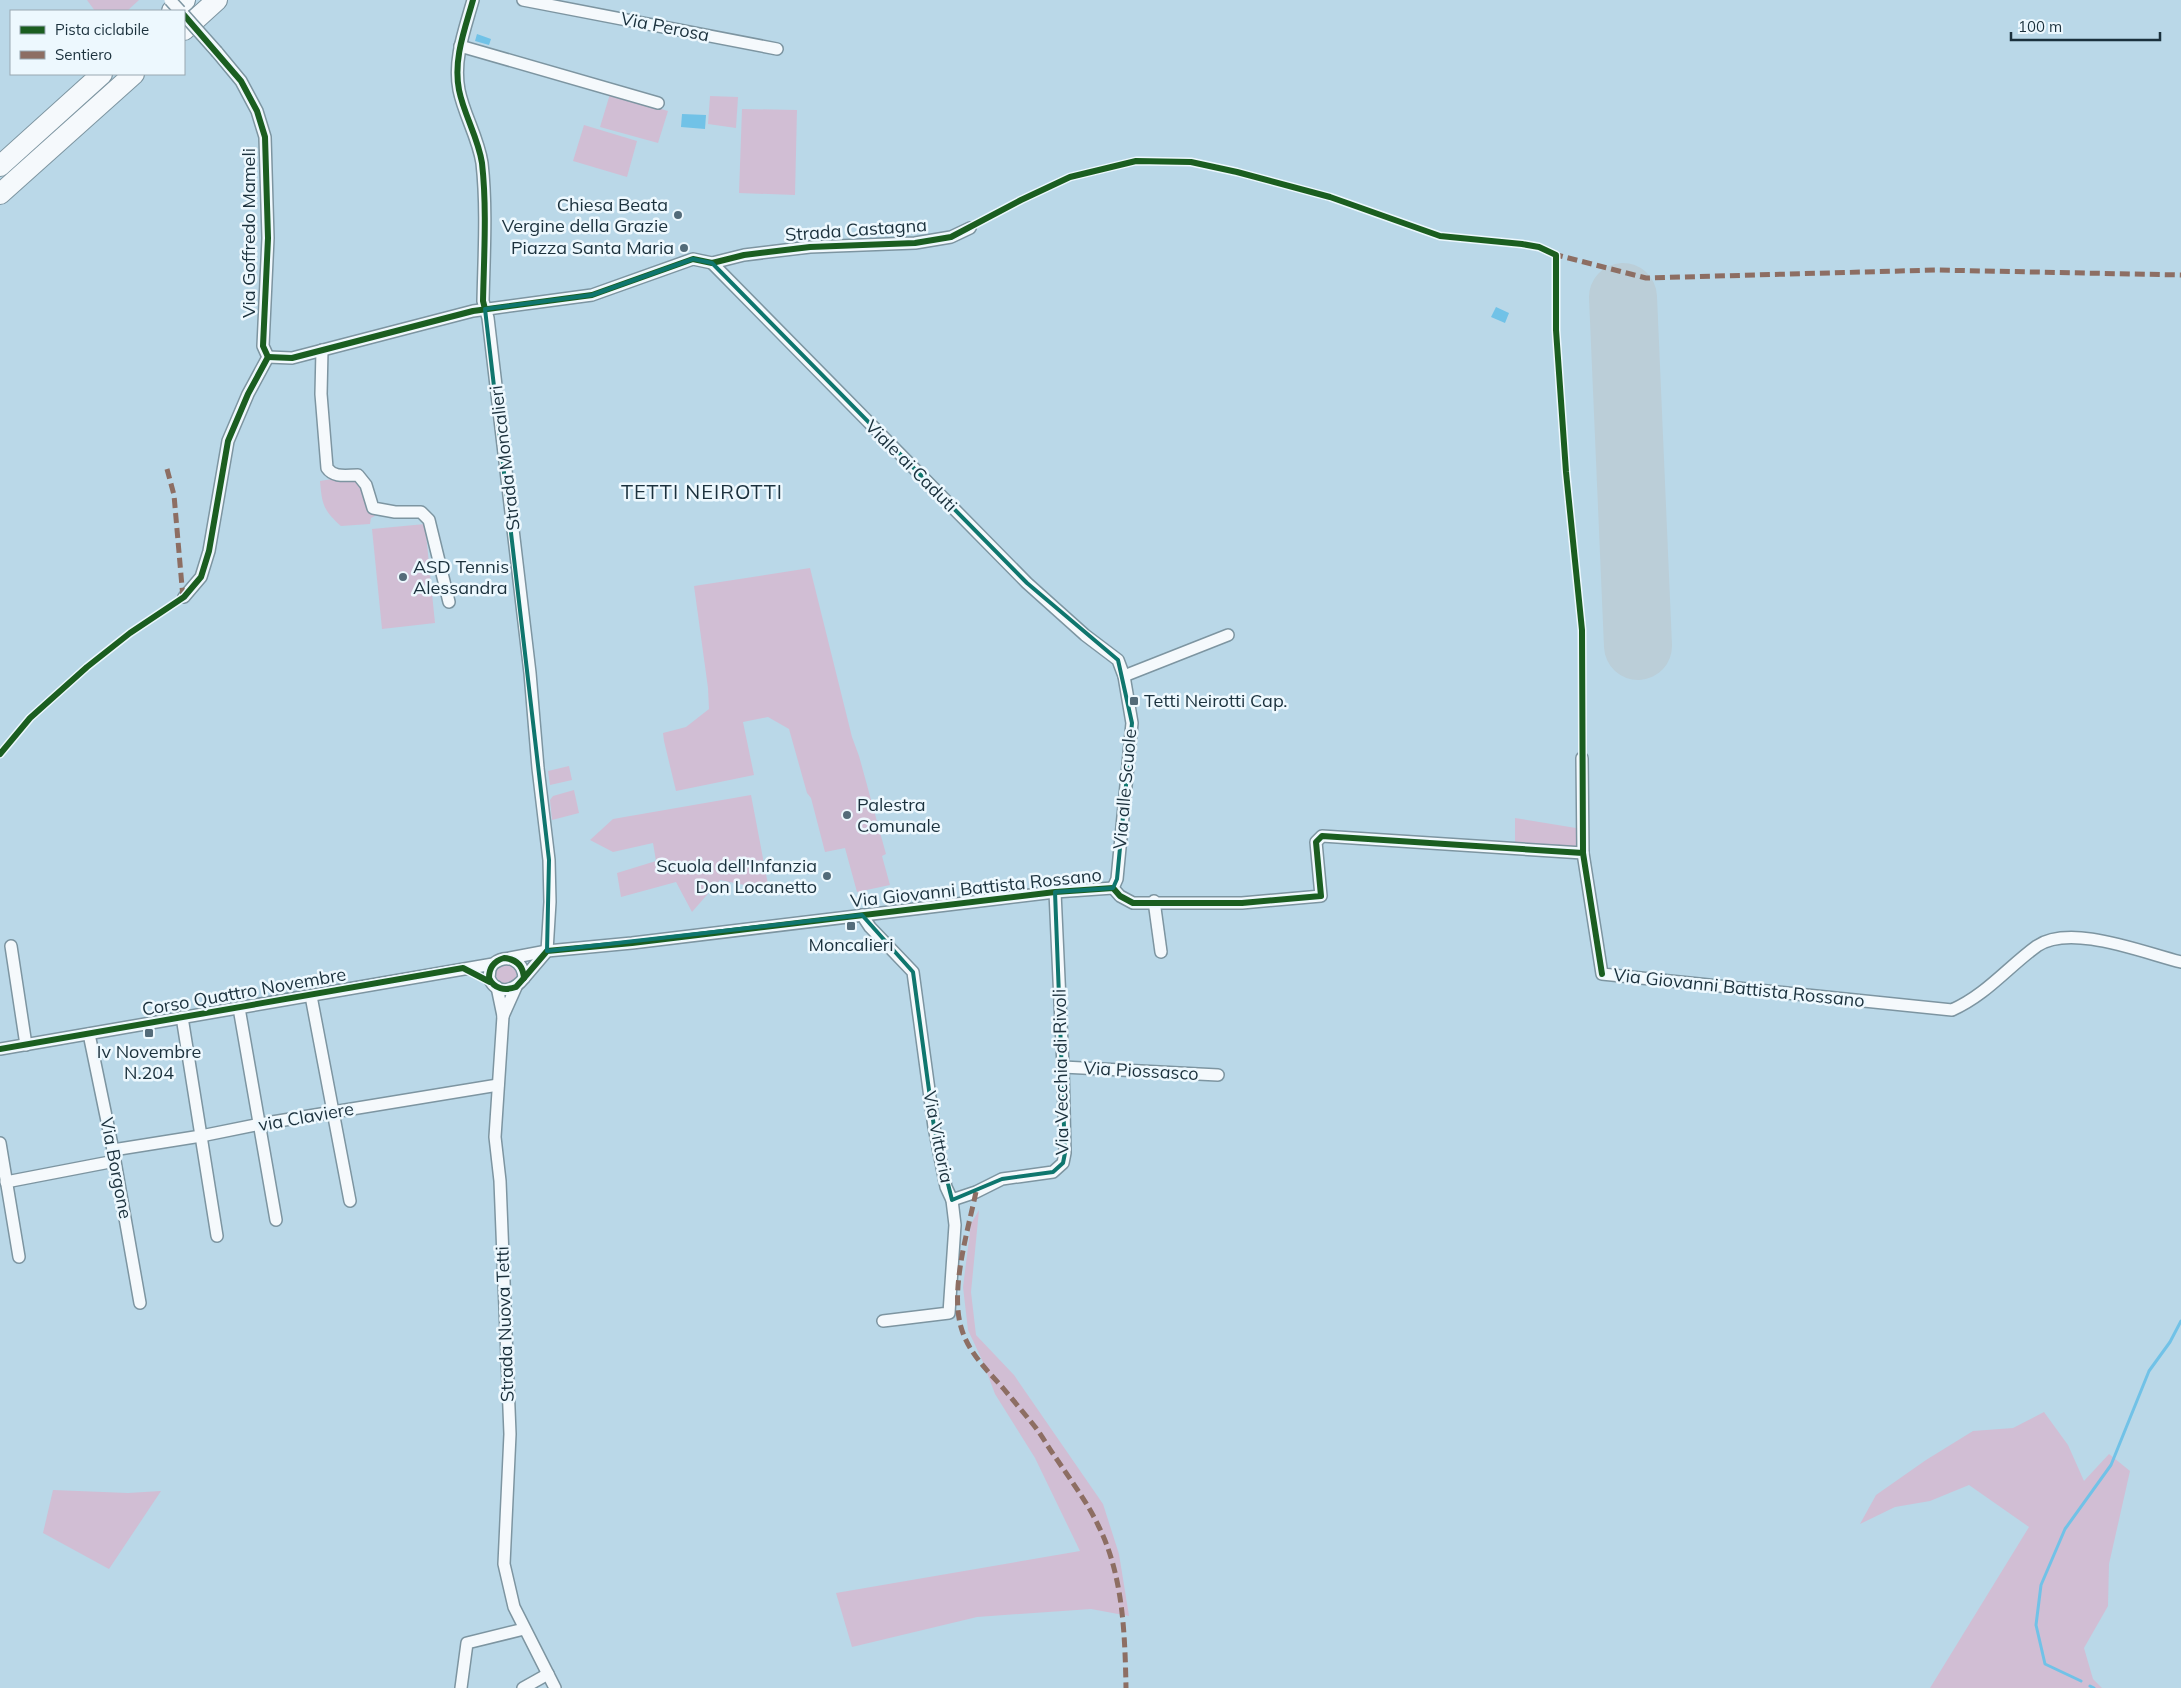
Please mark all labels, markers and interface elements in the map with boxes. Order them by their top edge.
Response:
street label: Via Perosa [619,7,711,46]
legend [10,10,185,75]
scale bar [2011,10,2160,42]
text: 100 m [2018,17,2062,36]
text: Pista ciclabile [55,20,149,39]
text: Sentiero [55,45,112,64]
street label: Via Goffredo Mameli [237,148,260,318]
place label: Chiesa Beata Vergine della Grazie [502,193,668,237]
marker: Chiesa Beata Vergine della Grazie [672,209,684,221]
street label: Strada Castagna [784,213,928,246]
place label: Piazza Santa Maria [511,236,674,259]
marker: Piazza Santa Maria [678,242,690,254]
street label: Strada Moncalieri [484,384,525,532]
street label: Viale ai Caduti [861,415,962,516]
district label: TETTI NEIROTTI [621,479,783,504]
place label: ASD Tennis Alessandra [413,555,509,599]
marker: ASD Tennis Alessandra [397,571,409,583]
place label: Tetti Neirotti Cap. [1144,689,1287,712]
marker: Tetti Neirotti Cap. [1128,695,1140,707]
street label: Via alle Scuole [1108,728,1141,850]
place label: Palestra Comunale [857,793,941,837]
marker: Palestra Comunale [841,809,853,821]
place label: Scuola dell'Infanzia Don Locanetto [656,854,817,898]
street label: Via Giovanni Battista Rossano [849,863,1103,912]
marker: Scuola dell'Infanzia Don Locanetto [821,870,833,882]
marker: Moncalieri [845,920,857,932]
place label: Moncalieri [808,933,894,956]
street label: Corso Quattro Novembre [140,962,348,1021]
street label: Via Giovanni Battista Rossano [1612,963,1866,1012]
street label: Via Vecchia di Rivoli [1048,989,1073,1155]
marker: Iv Novembre N.204 [143,1027,155,1039]
place label: Iv Novembre N.204 [97,1040,201,1084]
street label: Via Piossasco [1083,1056,1199,1085]
street label: Via Vittoria [918,1089,959,1185]
street label: via Claviere [256,1097,355,1136]
street label: Via Borgone [95,1115,138,1221]
street label: Strada Nuova Tetti [490,1246,519,1402]

